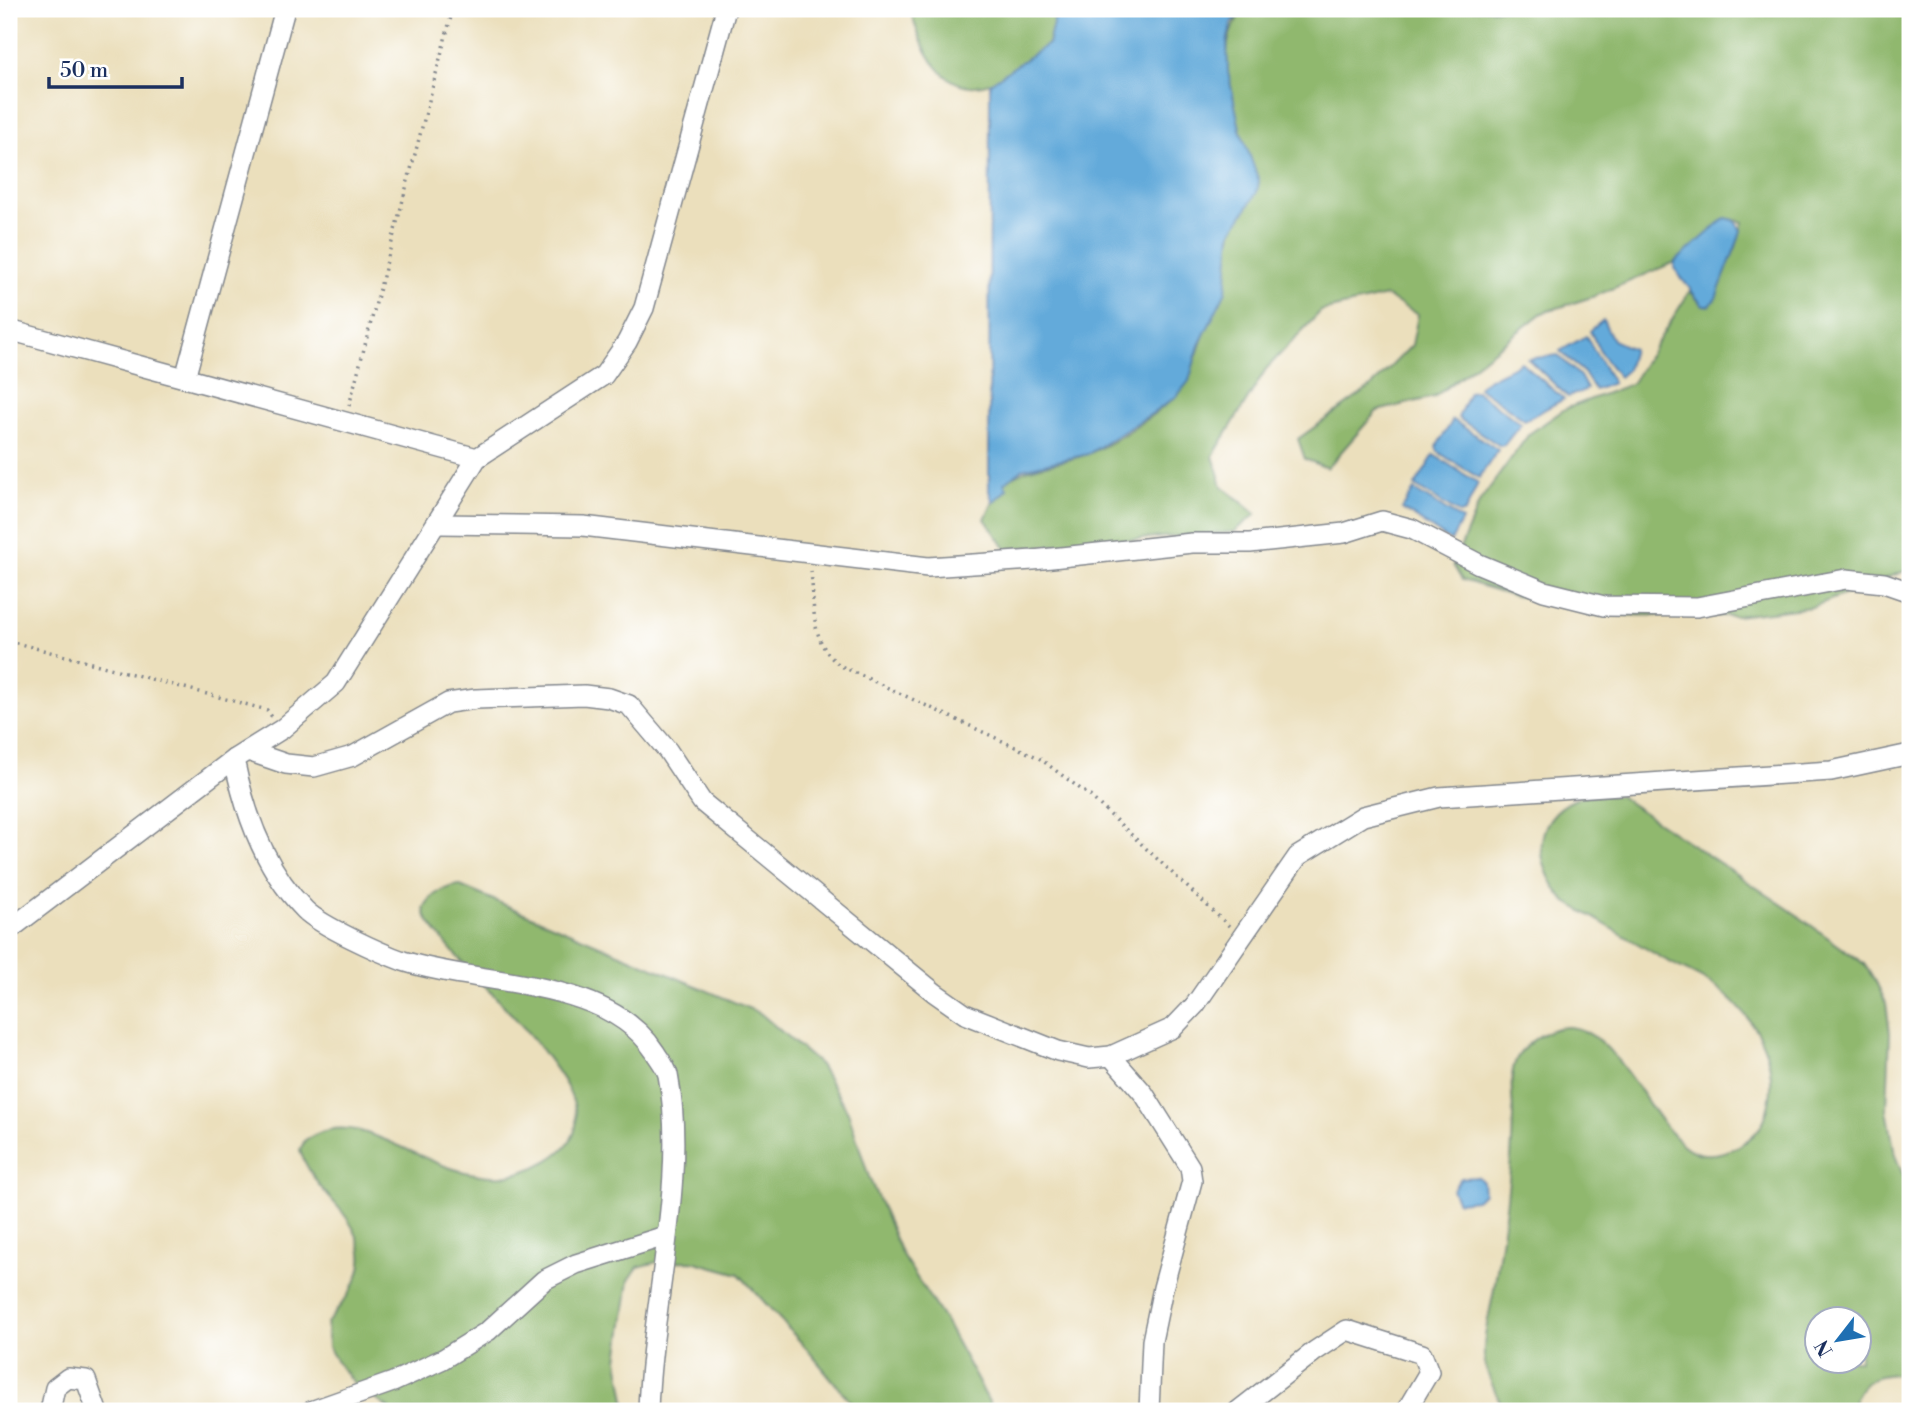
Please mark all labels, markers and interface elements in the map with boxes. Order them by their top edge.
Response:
scale bar [49,46,182,90]
text: 50 m [60,58,108,84]
north arrow [1804,1304,1874,1374]
text: N [1810,1336,1838,1361]

